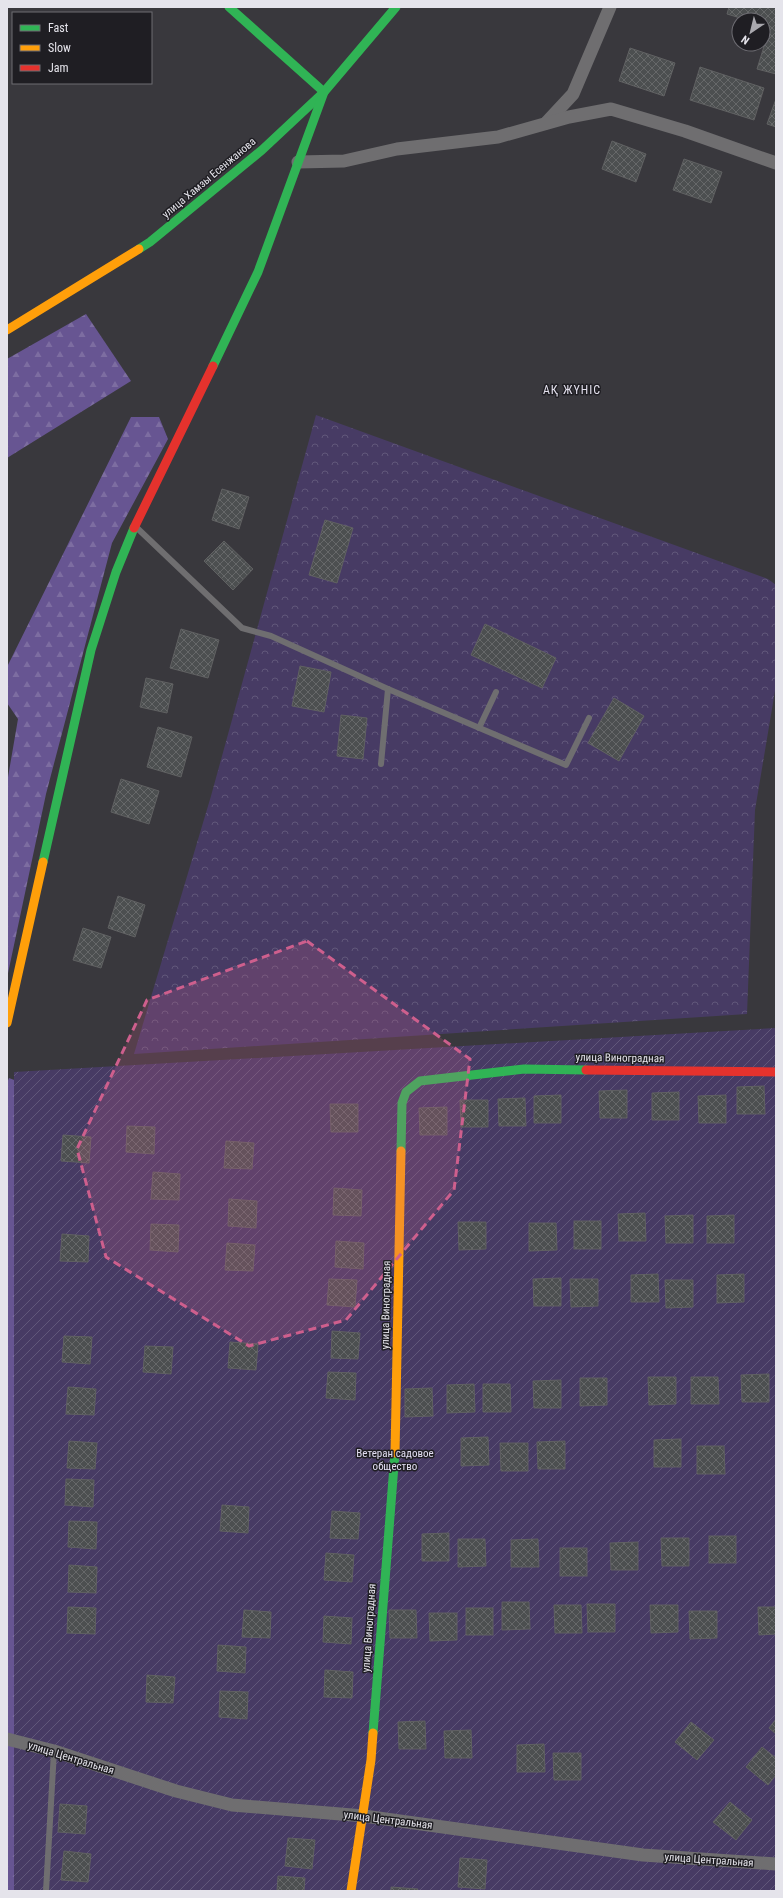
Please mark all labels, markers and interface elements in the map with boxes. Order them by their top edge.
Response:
legend [12,12,152,84]
north arrow [731,12,771,52]
text: Fast [48,21,69,35]
text: N [739,32,752,47]
text: Slow [48,41,71,55]
text: Jam [48,61,69,75]
street label: улица Хамзы Есенжанова [160,135,258,221]
district label: АҚ ЖҮНІС [543,383,601,397]
street label: улица Виноградная [576,1051,664,1065]
street label: улица Виноградная [379,1261,393,1349]
park label: Ветеран садовое общество [356,1447,434,1473]
street label: улица Виноградная [359,1583,379,1673]
street label: улица Центральная [26,1739,116,1777]
street label: улица Центральная [343,1808,433,1832]
street label: улица Центральная [664,1850,754,1870]

